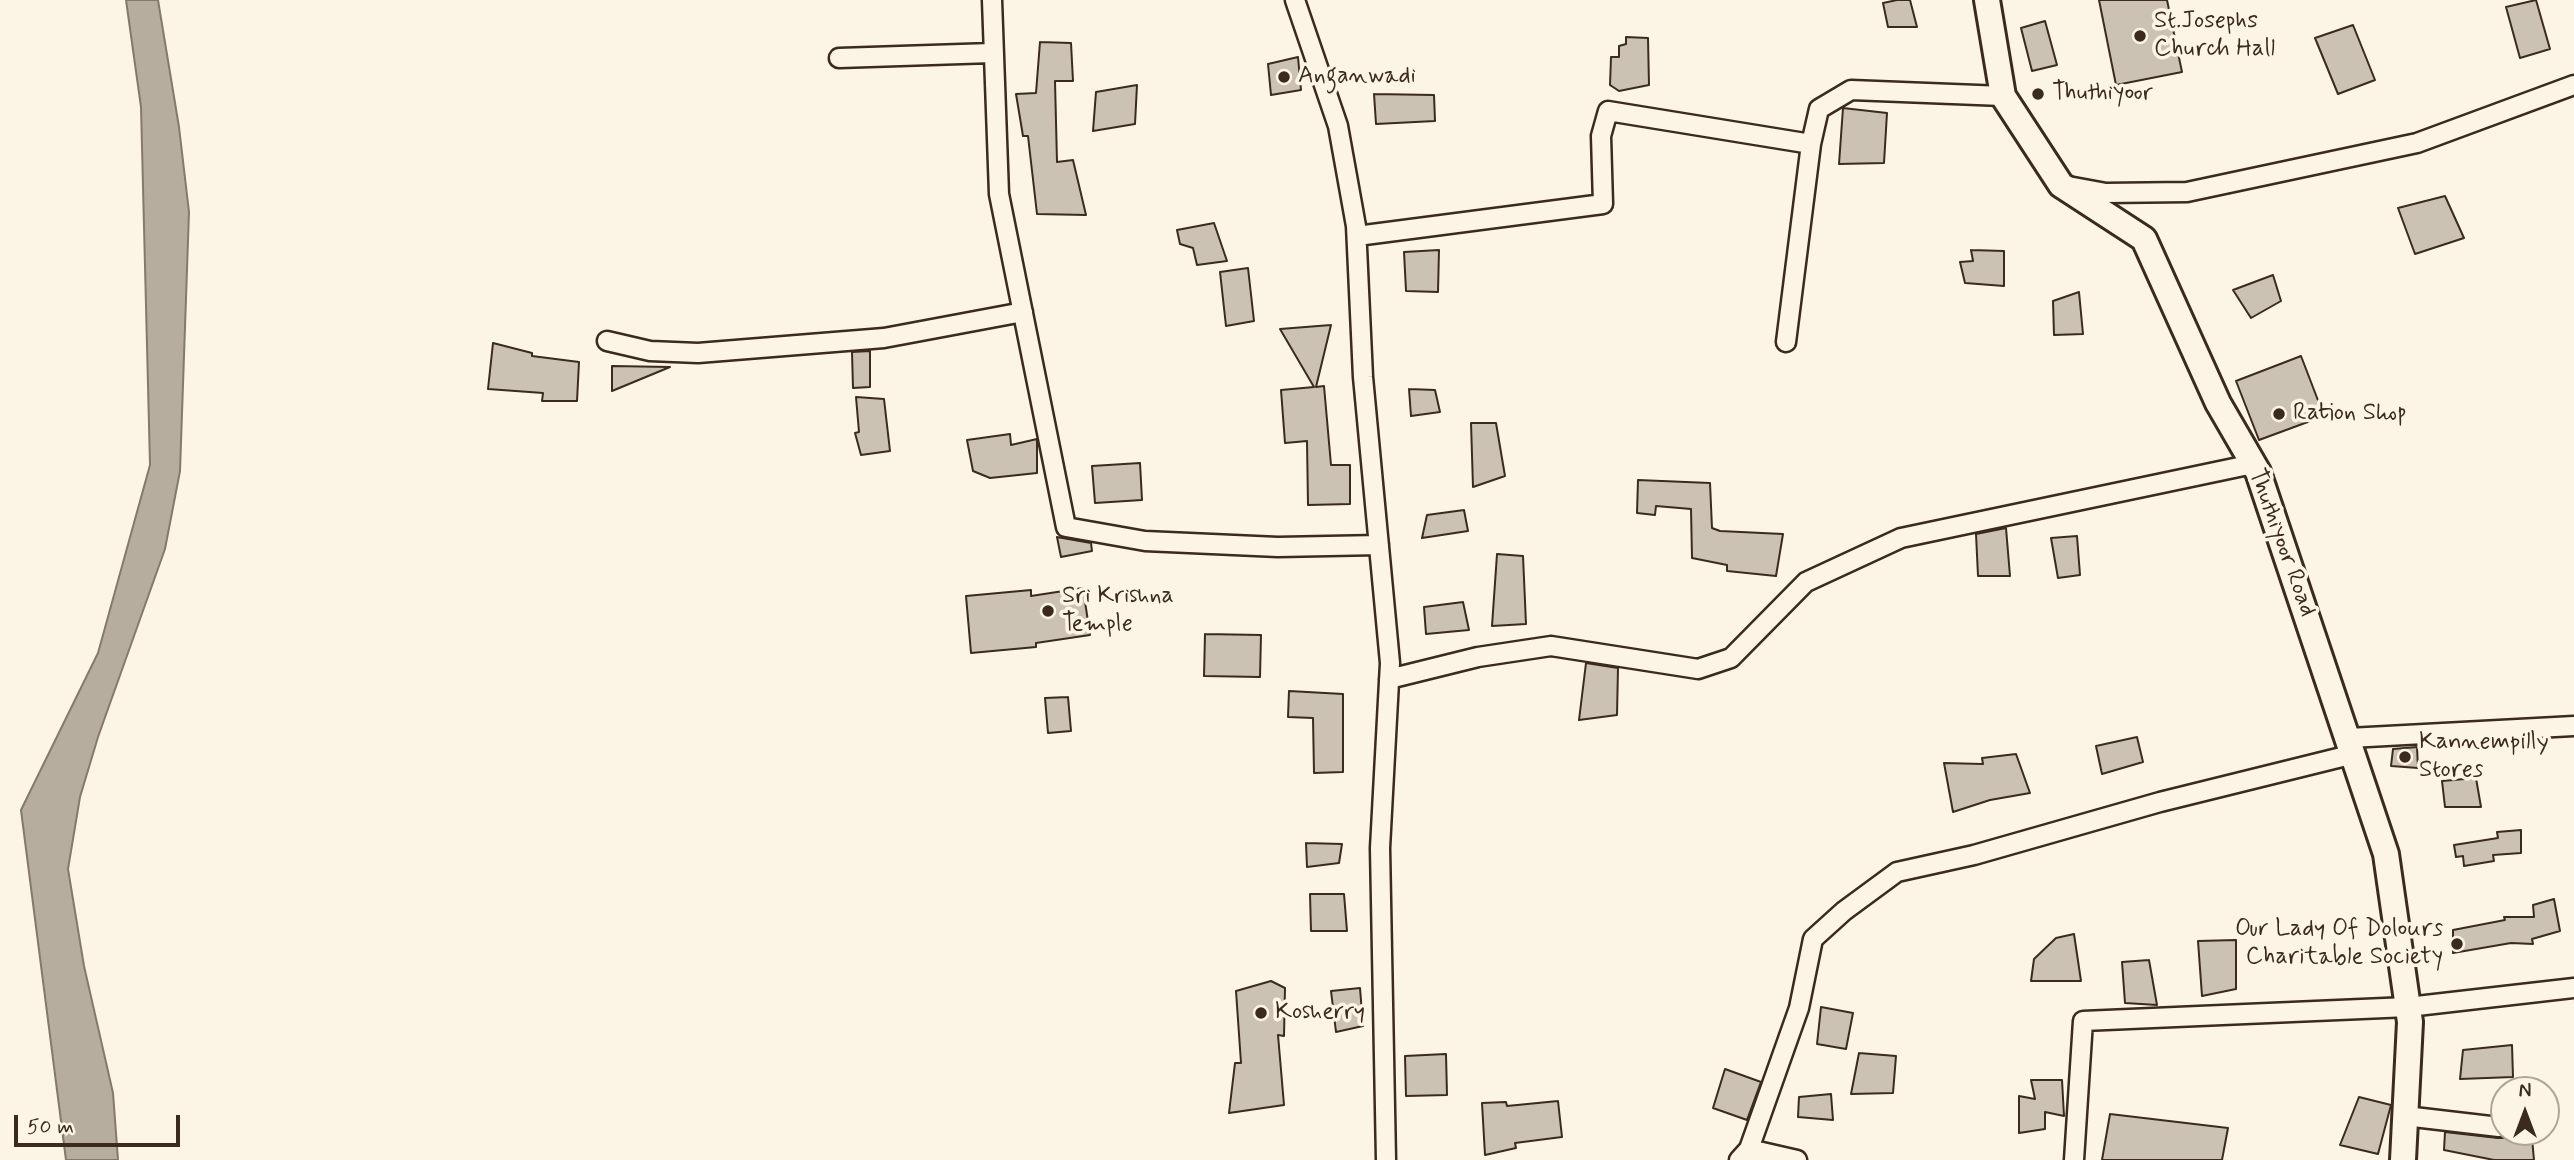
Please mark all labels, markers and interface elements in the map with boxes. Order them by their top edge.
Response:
place label: St.Josephs Church Hall [2154,8,2275,64]
marker: St.Josephs Church Hall [2132,28,2148,44]
place label: Anganwadi [1298,63,1416,91]
marker: Anganwadi [1276,69,1292,85]
place label: Thuthiyoor [2052,80,2153,108]
marker: Thuthiyoor [2030,86,2046,102]
place label: Ration Shop [2293,400,2407,428]
marker: Ration Shop [2271,406,2287,422]
street label: Thuthiyoor Road [2241,465,2321,621]
place label: Sri Krishna Temple [1062,583,1174,639]
marker: Sri Krishna Temple [1040,603,1056,619]
place label: Kannempilly Stores [2419,729,2549,785]
marker: Kannempilly Stores [2397,749,2413,765]
place label: Our Lady Of Dolours Charitable Society [2235,916,2443,972]
marker: Our Lady Of Dolours Charitable Society [2449,936,2465,952]
place label: Kosherry [1275,999,1365,1027]
marker: Kosherry [1253,1005,1269,1021]
north arrow [2490,1076,2560,1146]
text: N [2519,1079,2531,1104]
scale bar [18,1100,184,1144]
text: 50 m [27,1113,74,1141]

